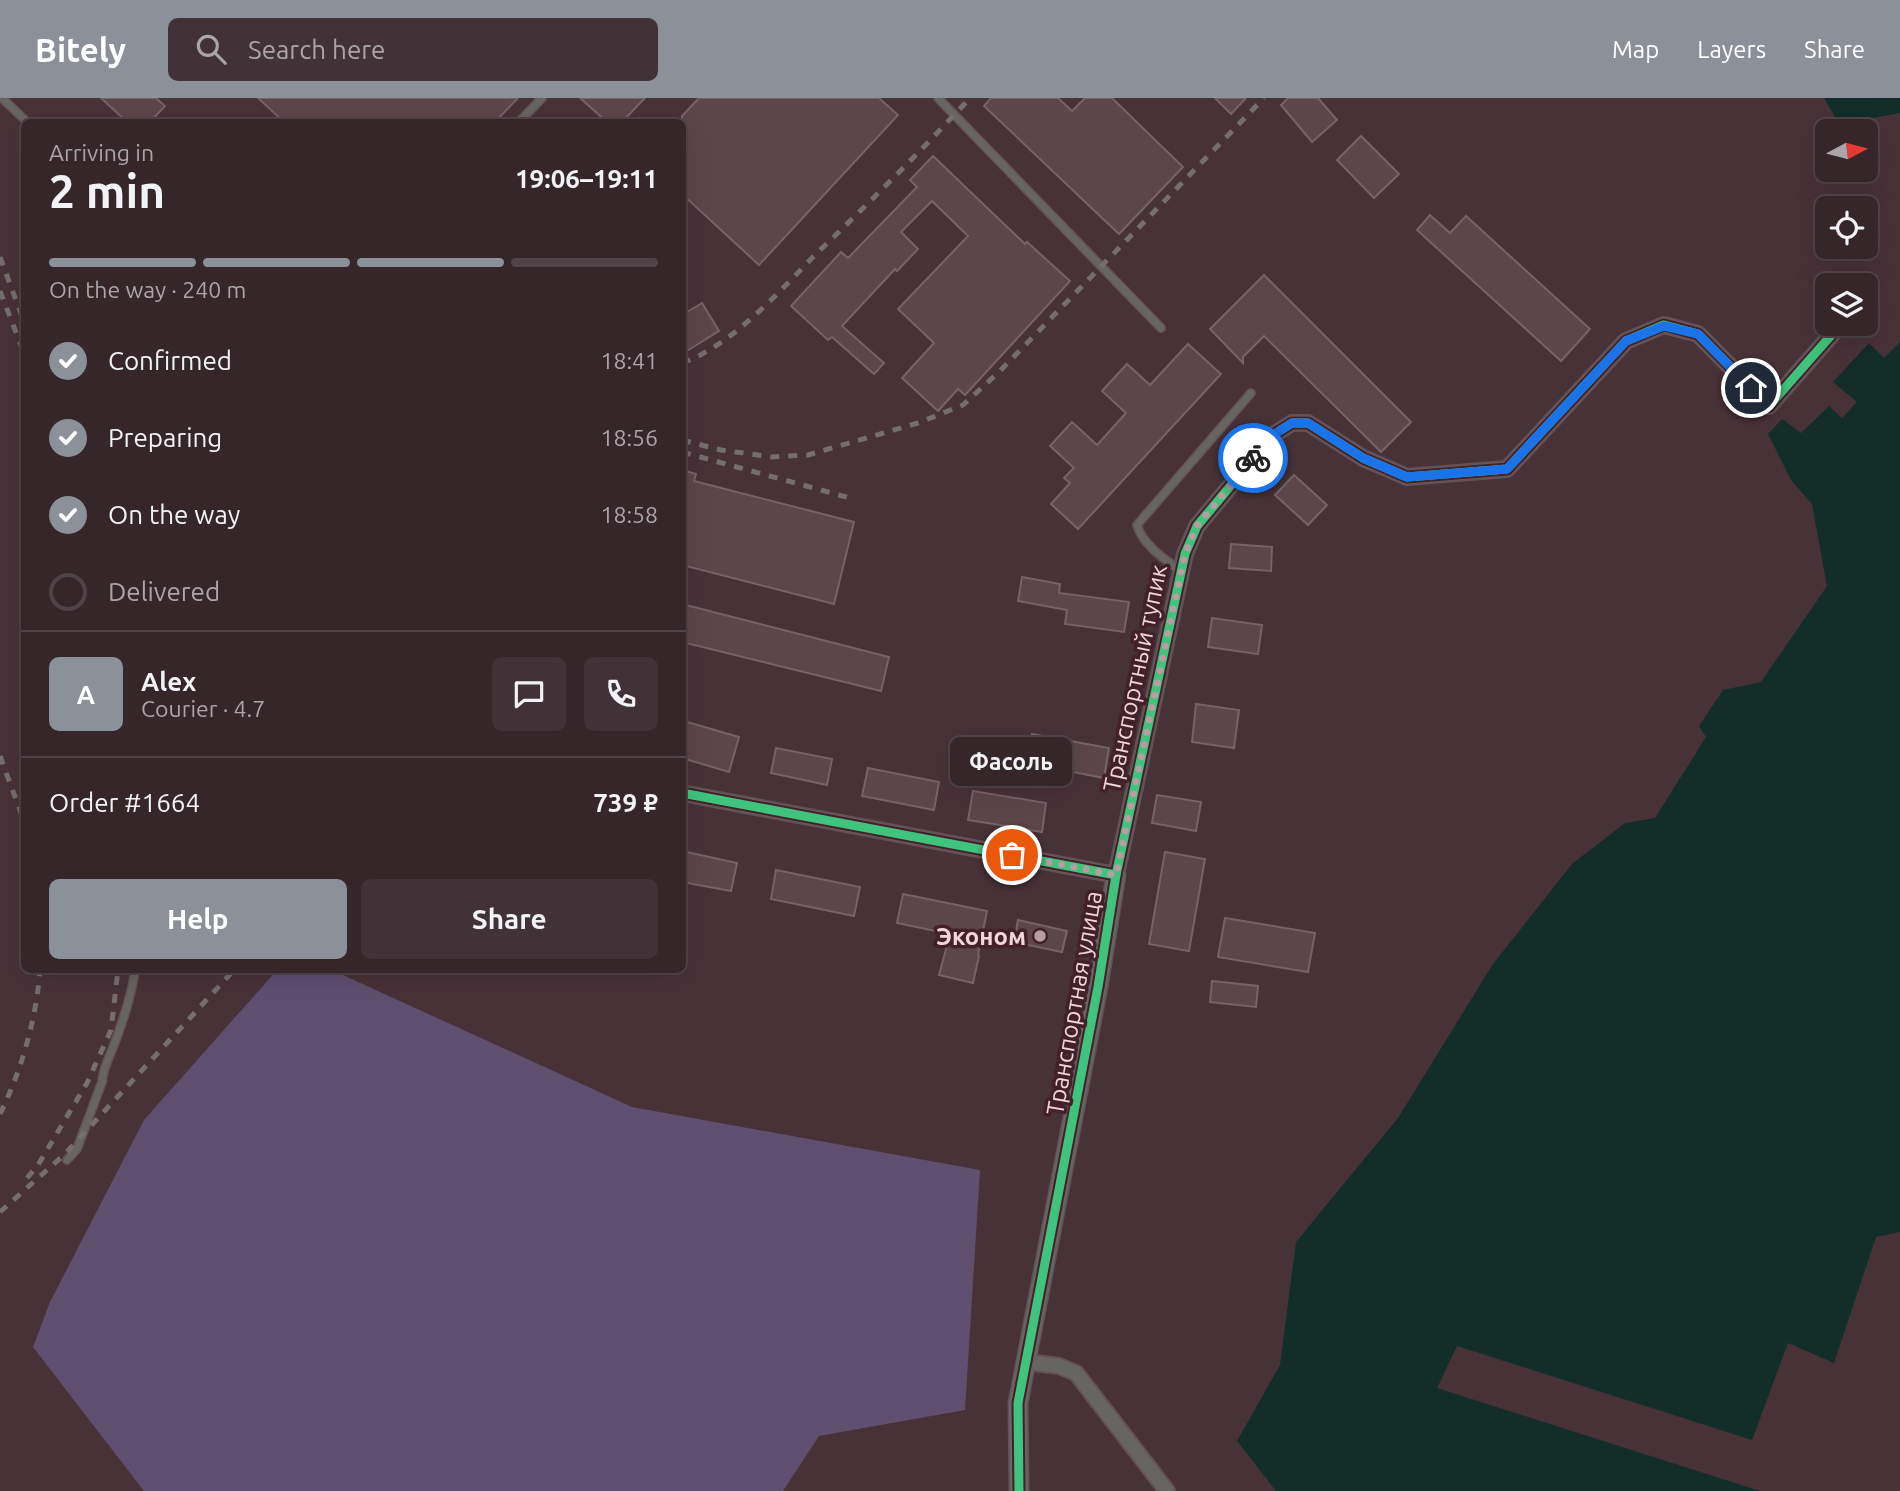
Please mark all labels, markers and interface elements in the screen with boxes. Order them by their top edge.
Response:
search box [168,18,658,81]
icon: search [192,30,230,68]
text: Bitely [35,31,126,68]
text: Search here [248,35,385,64]
text: Map [1612,36,1659,63]
text: Layers [1697,36,1766,63]
text: Share [1804,36,1865,63]
north arrow [1815,119,1878,182]
map controls [1815,119,1878,336]
text: Arriving in [49,140,154,165]
text: 19:06–19:11 [515,164,658,193]
text: 2 min [49,165,165,217]
button: locate [1815,196,1878,259]
button: layers [1815,273,1878,336]
text: On the way · 240 m [49,277,246,302]
icon: check [49,342,87,380]
text: Confirmed [108,346,232,375]
text: 18:41 [600,348,658,373]
pin [1721,358,1781,418]
icon: home [1732,369,1770,407]
icon: check [49,419,87,457]
text: Preparing [108,423,222,452]
courier [1218,423,1288,493]
text: 18:56 [600,425,658,450]
icon: bike [1234,439,1272,477]
icon: check [49,496,87,534]
text: On the way [108,500,240,529]
text: 18:58 [600,502,658,527]
street label: Транспортный тупик [1098,562,1172,794]
text: Delivered [108,577,220,606]
button: chat [492,657,566,731]
button: phone [584,657,658,731]
text: Alex [141,667,196,696]
text: A [77,680,95,709]
text: Courier · 4.7 [141,696,265,721]
callout: Фасоль [951,736,1073,785]
text: Фасоль [969,749,1053,774]
text: Order #1664 [49,788,200,817]
text: 739 ₽ [593,788,658,817]
pin [982,825,1042,885]
icon: bag [993,836,1031,874]
button: Help [49,879,347,959]
button: Share [361,879,658,959]
street label: Транспортная улица [1041,889,1107,1117]
place label: Эконом [936,923,1026,950]
marker: Эконом [1032,928,1048,944]

